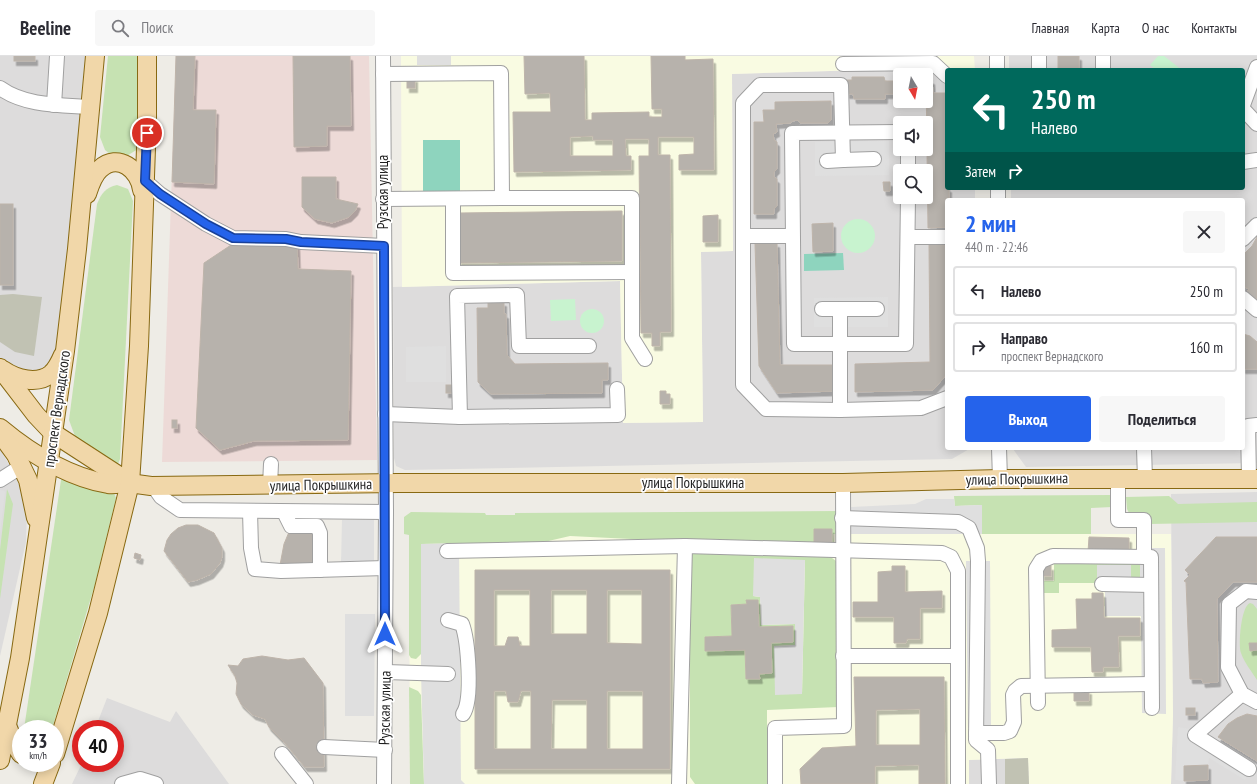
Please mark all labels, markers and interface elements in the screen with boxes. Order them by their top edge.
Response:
search box [95,10,375,46]
text: Beeline [20,16,71,40]
icon: search [109,17,131,39]
text: Поиск [141,18,173,37]
text: Главная [1031,19,1069,37]
text: Карта [1091,19,1120,37]
text: О нас [1142,19,1169,37]
text: Контакты [1191,19,1237,37]
north arrow [893,68,933,108]
map controls [893,68,933,204]
text: 250 m [1031,80,1095,117]
icon: left [965,84,1017,136]
pin [130,116,164,150]
button: sound [893,116,933,156]
text: Налево [1031,116,1078,139]
icon: arrive [136,122,158,144]
street label: Рузская улица [373,155,392,229]
icon: right [1004,160,1026,182]
text: Затем [965,162,996,181]
button: search [893,164,933,204]
text: 2 мин [965,208,1016,239]
button: close [1183,211,1225,253]
text: 440 m · 22:46 [965,239,1028,256]
icon: left [967,280,989,302]
text: Налево [1001,282,1041,301]
text: 250 m [1190,282,1223,301]
text: Направо [1001,329,1048,348]
icon: right [967,336,989,358]
text: 160 m [1190,338,1223,357]
text: проспект Вернадского [1001,348,1103,365]
street label: проспект Вернадского [39,349,74,469]
button: Выход [965,396,1091,442]
button: Поделиться [1099,396,1225,442]
street label: улица Покрышкина [966,468,1068,489]
street label: улица Покрышкина [642,473,744,492]
street label: улица Покрышкина [270,474,372,495]
position arrow [364,613,406,655]
street label: Рузская улица [374,671,395,745]
speed limit sign: 40 [72,720,124,772]
text: 33 [28,728,48,754]
text: km/h [29,749,47,762]

